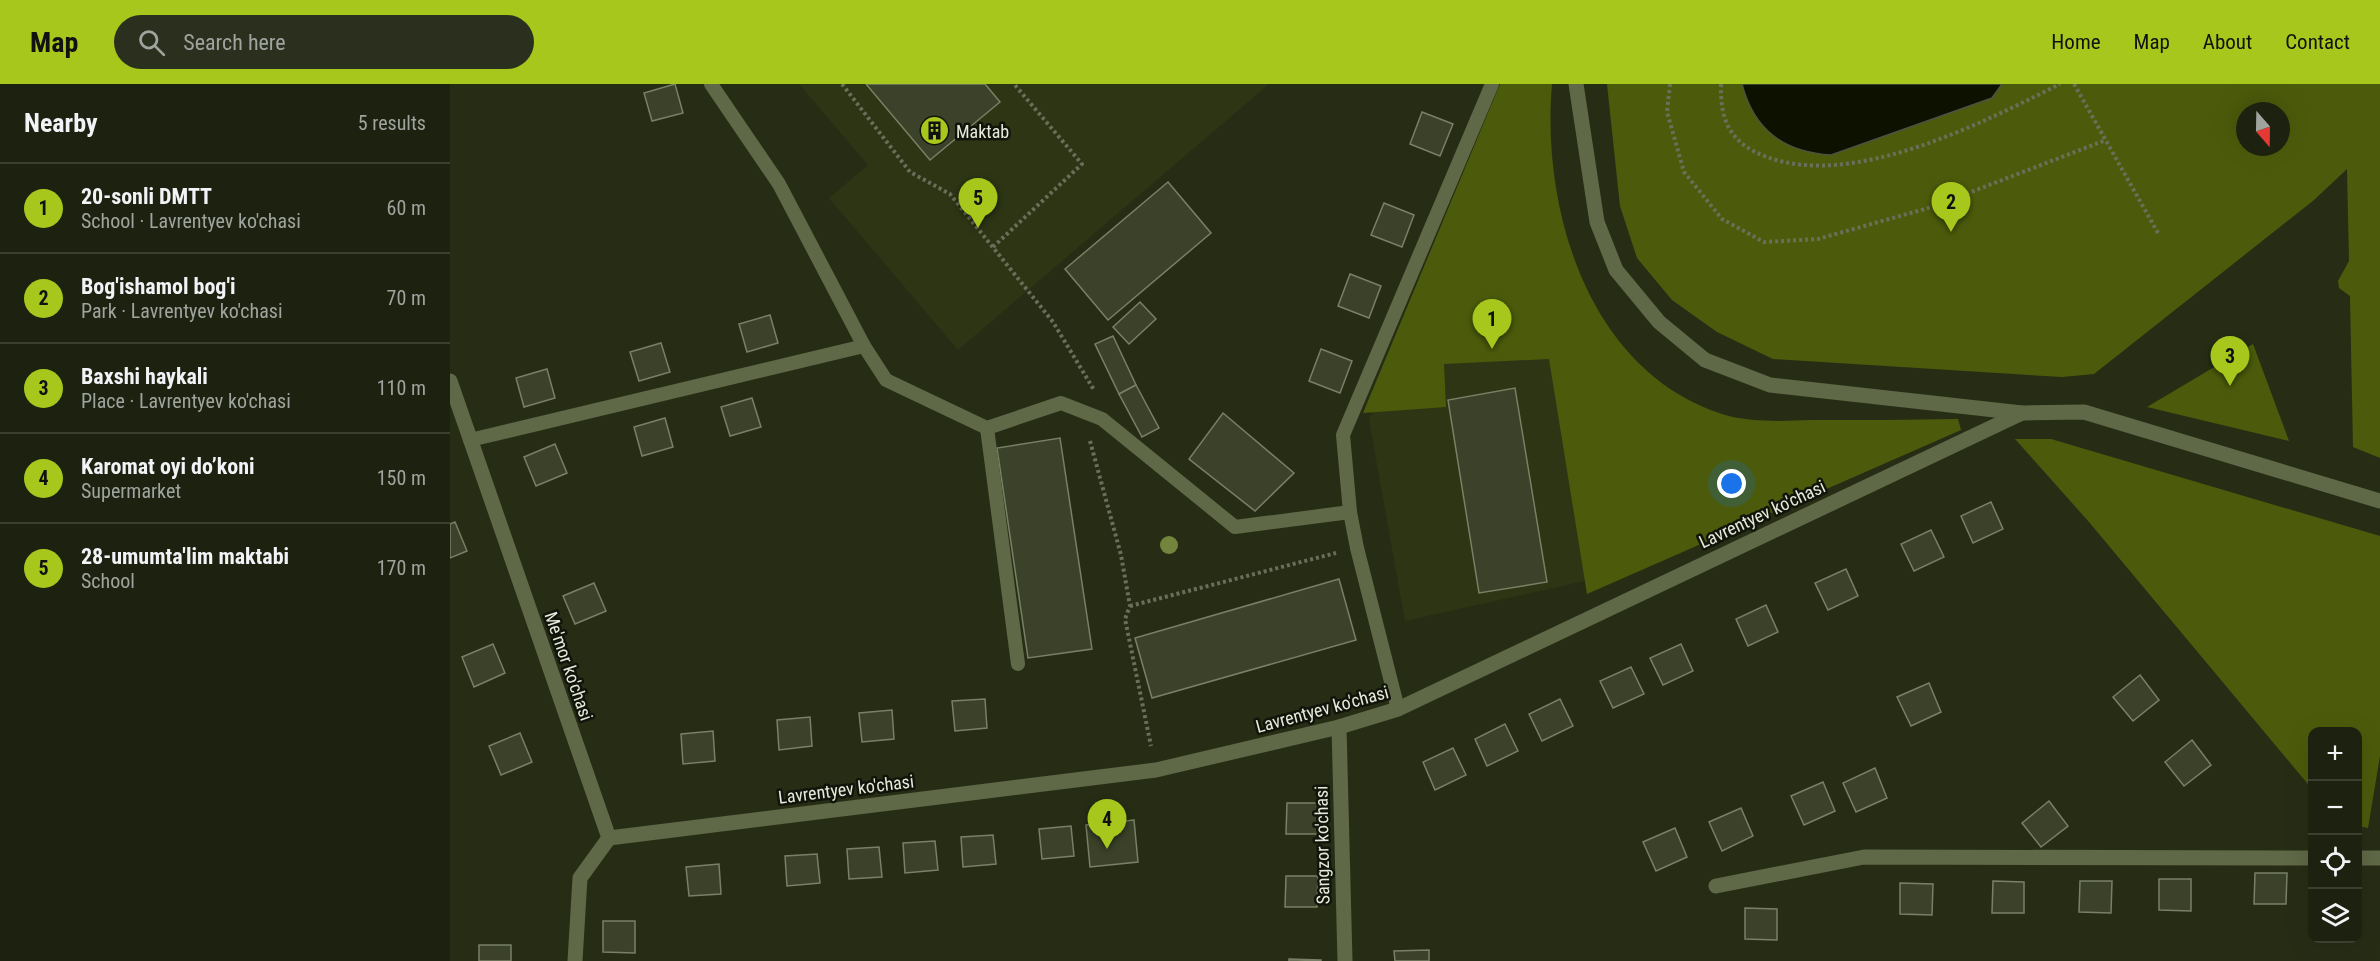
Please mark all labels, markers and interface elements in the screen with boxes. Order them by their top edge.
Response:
search box [114,15,534,69]
text: Map [30,26,78,59]
icon: search [135,26,168,59]
text: Search here [183,30,286,55]
text: Home [2051,30,2101,54]
text: Map [2134,30,2170,54]
text: About [2203,30,2252,54]
text: Contact [2285,30,2350,54]
north arrow [2236,102,2290,156]
text: Nearby [24,108,98,138]
text: 5 results [358,111,426,135]
building icon: Maktab [919,115,951,147]
place label: Maktab [956,121,1009,142]
pin: 5 [958,178,998,228]
pin: 2 [1932,182,1970,232]
text: 20-sonli DMTT [81,184,212,209]
text: 1 [38,196,49,220]
text: 60 m [387,196,426,220]
text: School · Lavrentyev ko'chasi [81,209,301,233]
text: Bog'ishamol bog'i [81,274,236,299]
text: 2 [38,286,49,310]
text: 70 m [387,286,426,310]
text: Park · Lavrentyev ko'chasi [81,299,283,323]
pin: 1 [1472,300,1512,349]
pin: 3 [2210,336,2250,386]
text: Baxshi haykali [81,364,208,389]
text: 3 [38,376,49,400]
text: 110 m [377,376,426,400]
text: Place · Lavrentyev ko'chasi [81,389,291,413]
text: Karomat oyi do’koni [81,454,255,479]
text: 4 [38,466,49,490]
text: 150 m [377,466,426,490]
your location [1717,469,1746,498]
street label: Lavrentyev ko'chasi [1696,476,1828,552]
text: Supermarket [81,479,181,503]
text: 28-umumta'lim maktabi [81,544,289,569]
text: 5 [38,556,49,580]
text: 170 m [377,556,426,580]
text: School [81,569,135,593]
street label: Me'mor ko'chasi [541,609,597,723]
street label: Lavrentyev ko'chasi [1253,681,1391,737]
map controls [2308,727,2362,943]
button: + [2308,727,2362,781]
street label: Lavrentyev ko'chasi [777,770,915,808]
button: − [2308,781,2362,835]
street label: Sangzor ko'chasi [1310,786,1334,904]
pin: 4 [1088,800,1126,849]
button: locate [2308,835,2362,889]
button: layers [2308,889,2362,943]

